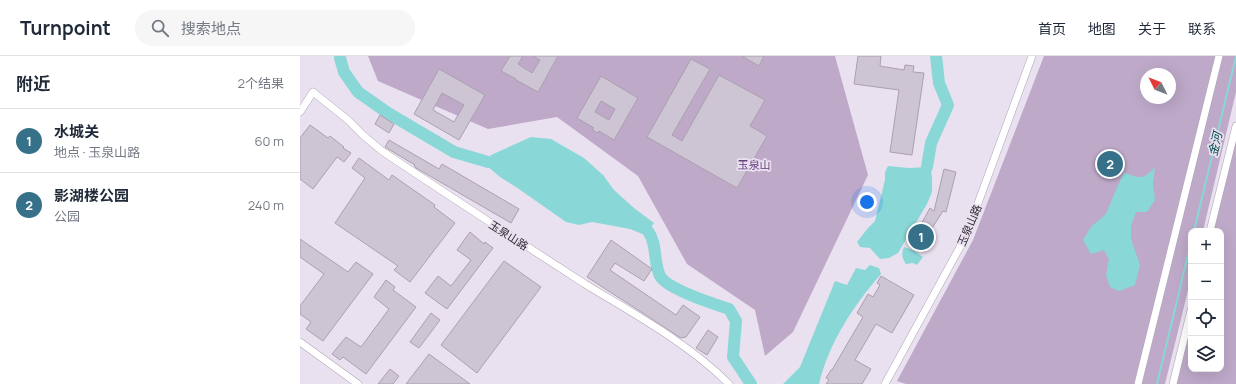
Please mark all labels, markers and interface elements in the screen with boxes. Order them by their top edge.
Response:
search box [135,10,415,46]
text: Turnpoint [20,15,111,41]
icon: search [149,17,171,39]
text: 搜索地点 [181,18,241,39]
text: 首页 [1038,19,1066,38]
text: 地图 [1088,19,1116,38]
text: 关于 [1138,19,1166,38]
text: 联系 [1188,19,1216,38]
north arrow [1140,68,1176,104]
text: 附近 [16,72,50,95]
text: 2个结果 [238,74,284,92]
text: 水城关 [54,121,99,142]
water label: 金河 [1204,128,1227,158]
text: 1 [26,132,32,150]
text: 60 m [254,132,284,150]
text: 地点 · 玉泉山路 [54,143,140,161]
pin: 2 [1097,149,1123,179]
park label: 玉泉山 [738,157,771,172]
text: 影湖楼公园 [54,185,129,206]
your location [857,192,877,212]
text: 2 [25,196,33,214]
text: 240 m [248,196,284,214]
street label: 玉泉山路 [954,202,984,248]
text: 公园 [54,207,80,225]
street label: 玉泉山路 [486,217,532,253]
pin: 1 [908,222,934,252]
map controls [1188,228,1224,372]
button: + [1188,228,1224,264]
button: − [1188,264,1224,300]
button: locate [1188,300,1224,336]
button: layers [1188,336,1224,372]

